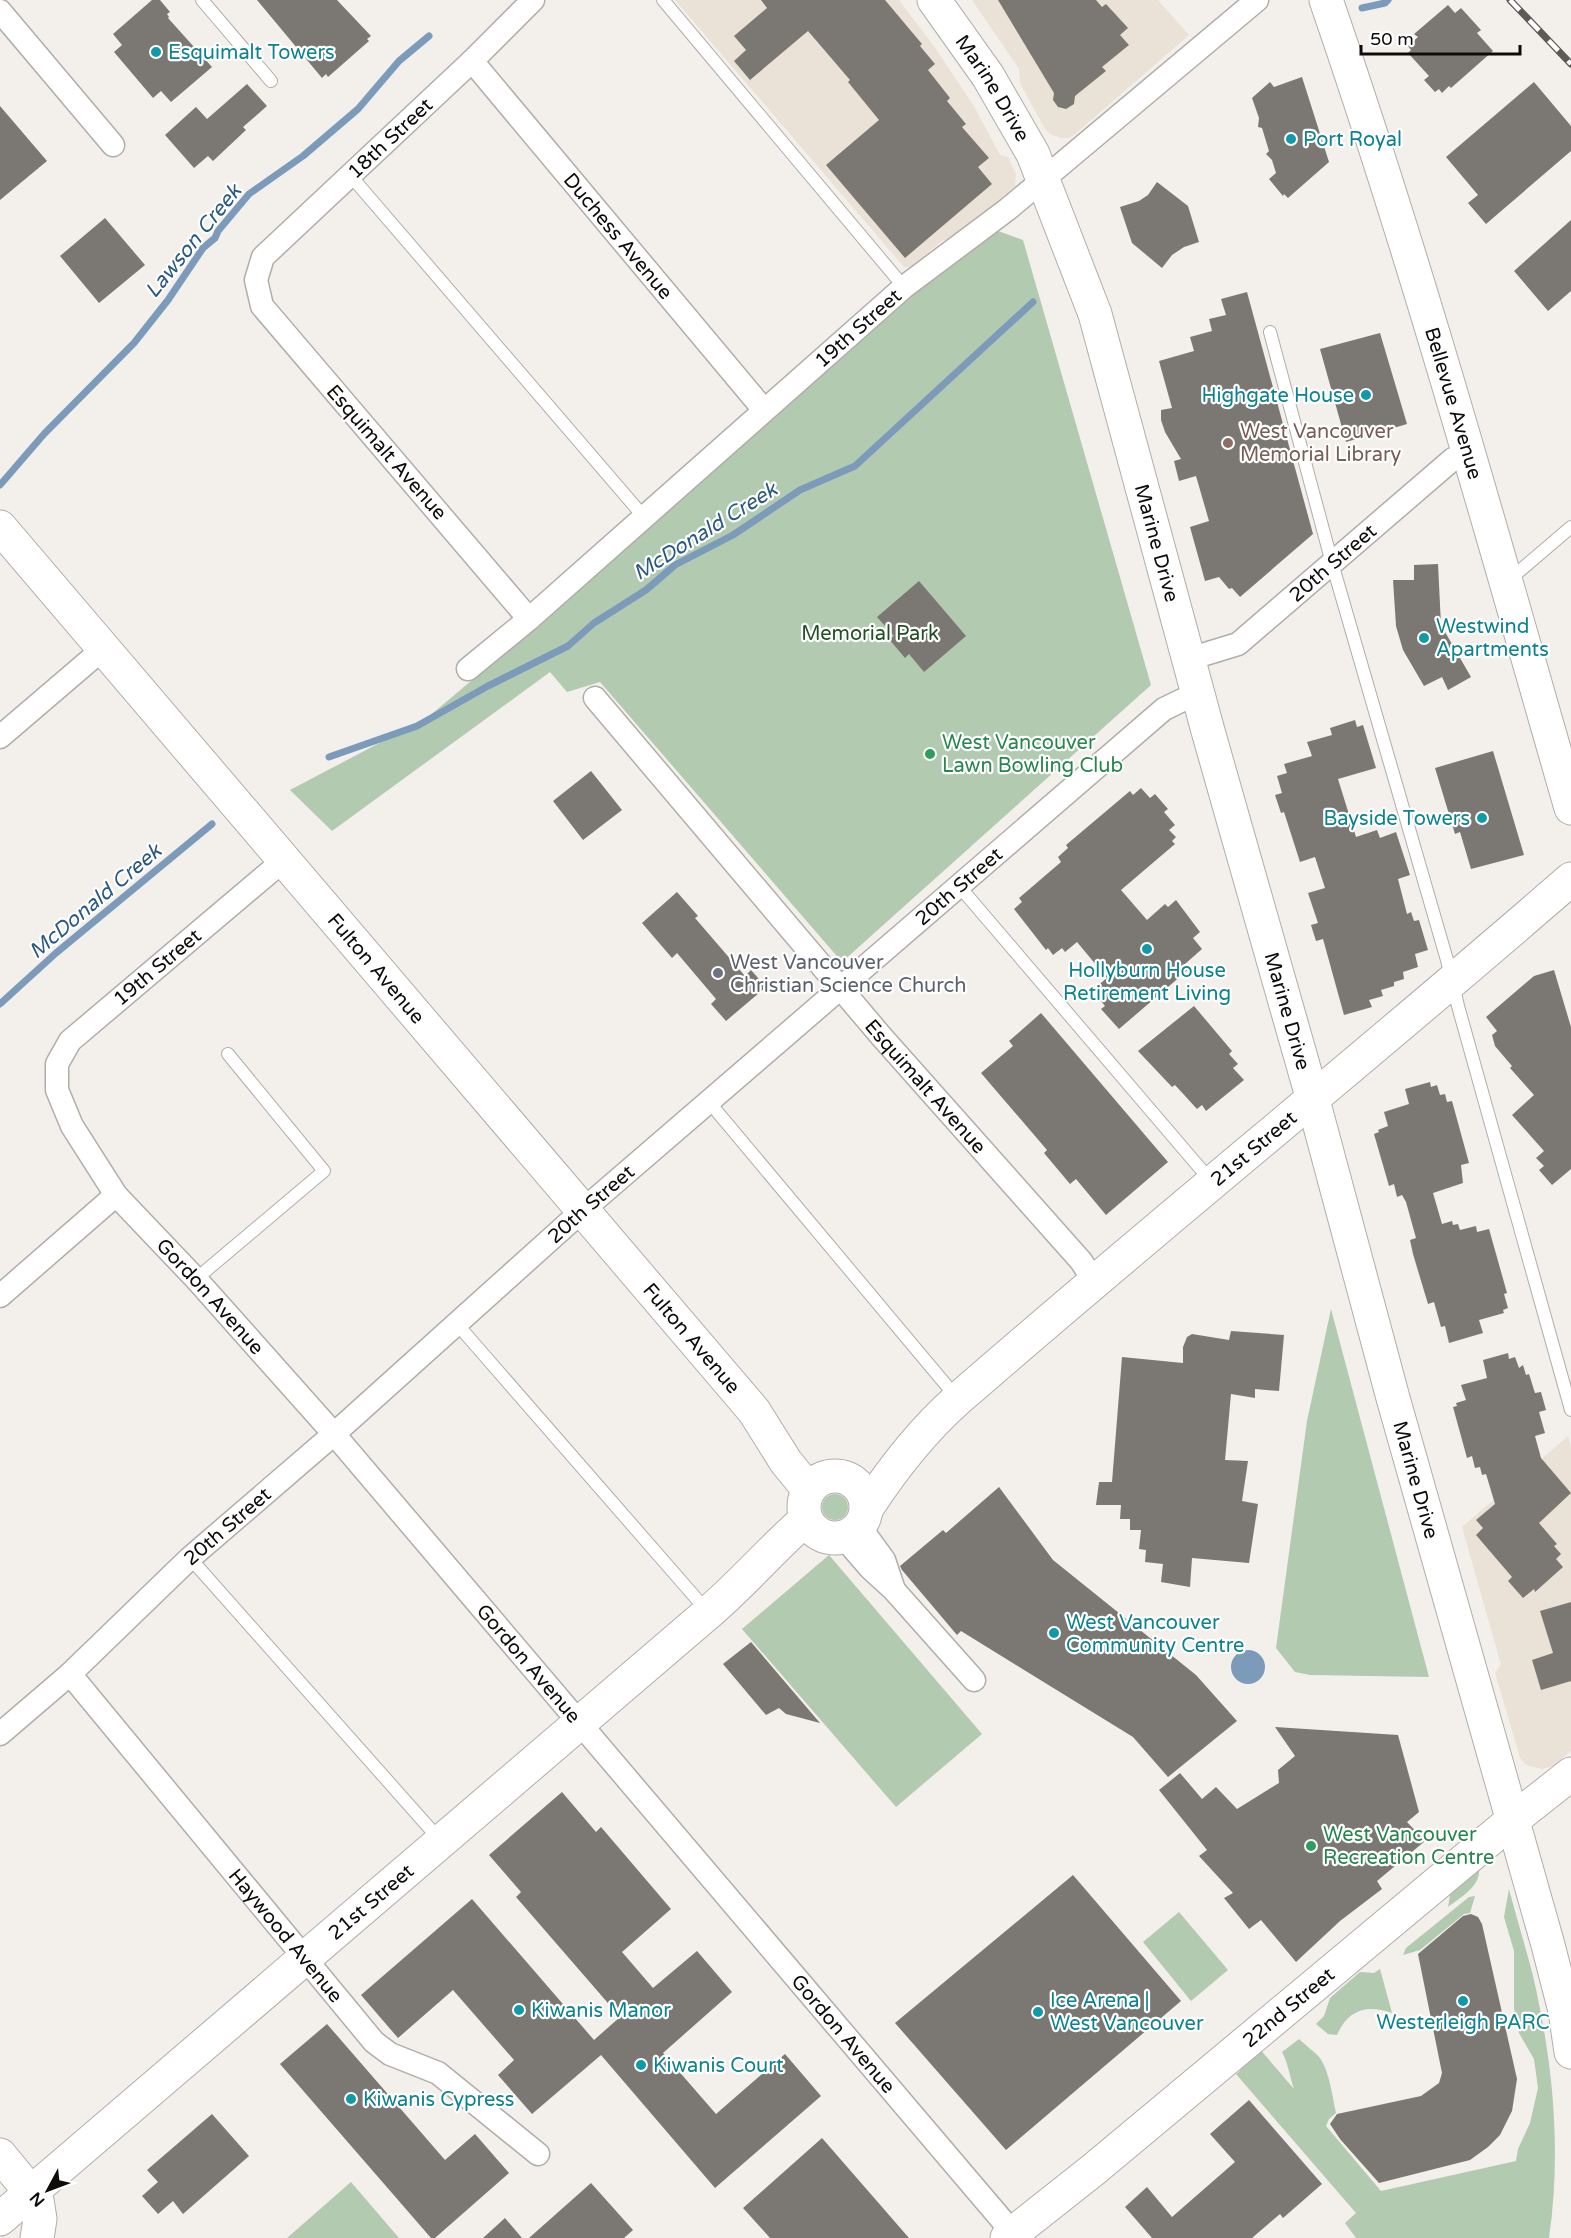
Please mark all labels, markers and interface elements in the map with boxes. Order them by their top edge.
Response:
scale bar [1361,18,1520,56]
text: 50 m [1370,28,1414,50]
street label: Marine Drive [950,31,1034,146]
place label: Esquimalt Towers [168,41,335,65]
marker: Esquimalt Towers [149,45,163,59]
street label: 18th Street [343,93,438,184]
place label: Port Royal [1303,128,1402,152]
marker: Port Royal [1284,132,1298,146]
street label: Duchess Avenue [558,168,677,305]
water label: Lawson Creek [140,178,248,303]
street label: 19th Street [810,284,907,373]
street label: Bellevue Avenue [1419,325,1487,482]
street label: Esquimalt Avenue [321,380,451,525]
place label: Highgate House [1202,384,1354,408]
marker: Highgate House [1359,388,1373,402]
place label: West Vancouver Memorial Library [1240,420,1402,467]
marker: West Vancouver Memorial Library [1221,436,1235,450]
water label: McDonald Creek [629,476,783,586]
street label: Marine Drive [1129,481,1183,605]
street label: 20th Street [1285,519,1382,607]
place label: Westwind Apartments [1436,615,1549,662]
park label: Memorial Park [801,622,939,646]
marker: Westwind Apartments [1417,631,1431,645]
place label: West Vancouver Lawn Bowling Club [942,731,1123,778]
marker: West Vancouver Lawn Bowling Club [923,747,937,761]
place label: Bayside Towers [1323,807,1470,831]
marker: Bayside Towers [1475,811,1489,825]
water label: McDonald Creek [24,838,168,964]
street label: 20th Street [911,843,1008,931]
street label: Fulton Avenue [322,909,429,1029]
street label: 19th Street [109,924,207,1011]
marker: Hollyburn House Retirement Living [1140,942,1154,956]
street label: Marine Drive [1259,950,1315,1073]
place label: West Vancouver Christian Science Church [730,951,966,998]
place label: Hollyburn House Retirement Living [1063,959,1231,1006]
marker: West Vancouver Christian Science Church [711,966,725,980]
street label: Esquimalt Avenue [859,1015,991,1159]
street label: 21st Street [1206,1106,1302,1192]
street label: 20th Street [543,1160,640,1249]
street label: Gordon Avenue [151,1234,269,1360]
street label: Fulton Avenue [637,1279,745,1399]
street label: Marine Drive [1387,1418,1443,1542]
street label: 20th Street [179,1482,276,1571]
street label: Gordon Avenue [471,1600,585,1728]
place label: West Vancouver Community Centre [1066,1611,1244,1658]
marker: West Vancouver Community Centre [1047,1626,1061,1640]
place label: West Vancouver Recreation Centre [1323,1823,1494,1870]
marker: West Vancouver Recreation Centre [1304,1839,1318,1853]
street label: 21st Street [324,1859,419,1946]
street label: Haywood Avenue [223,1864,347,2008]
street label: 22nd Street [1238,1962,1340,2053]
street label: Gordon Avenue [786,1970,900,2099]
place label: Ice Arena | West Vancouver [1050,1989,1204,2036]
marker: Westerleigh PARC [1456,1994,1470,2008]
place label: Kiwanis Manor [531,1999,671,2023]
marker: Kiwanis Manor [512,2003,526,2017]
marker: Ice Arena | West Vancouver [1031,2005,1045,2019]
place label: Westerleigh PARC [1376,2011,1550,2035]
place label: Kiwanis Court [653,2054,784,2078]
marker: Kiwanis Court [634,2058,648,2072]
place label: Kiwanis Cypress [363,2088,514,2112]
marker: Kiwanis Cypress [344,2092,358,2106]
north arrow [18,2160,78,2220]
text: N [26,2188,49,2211]

